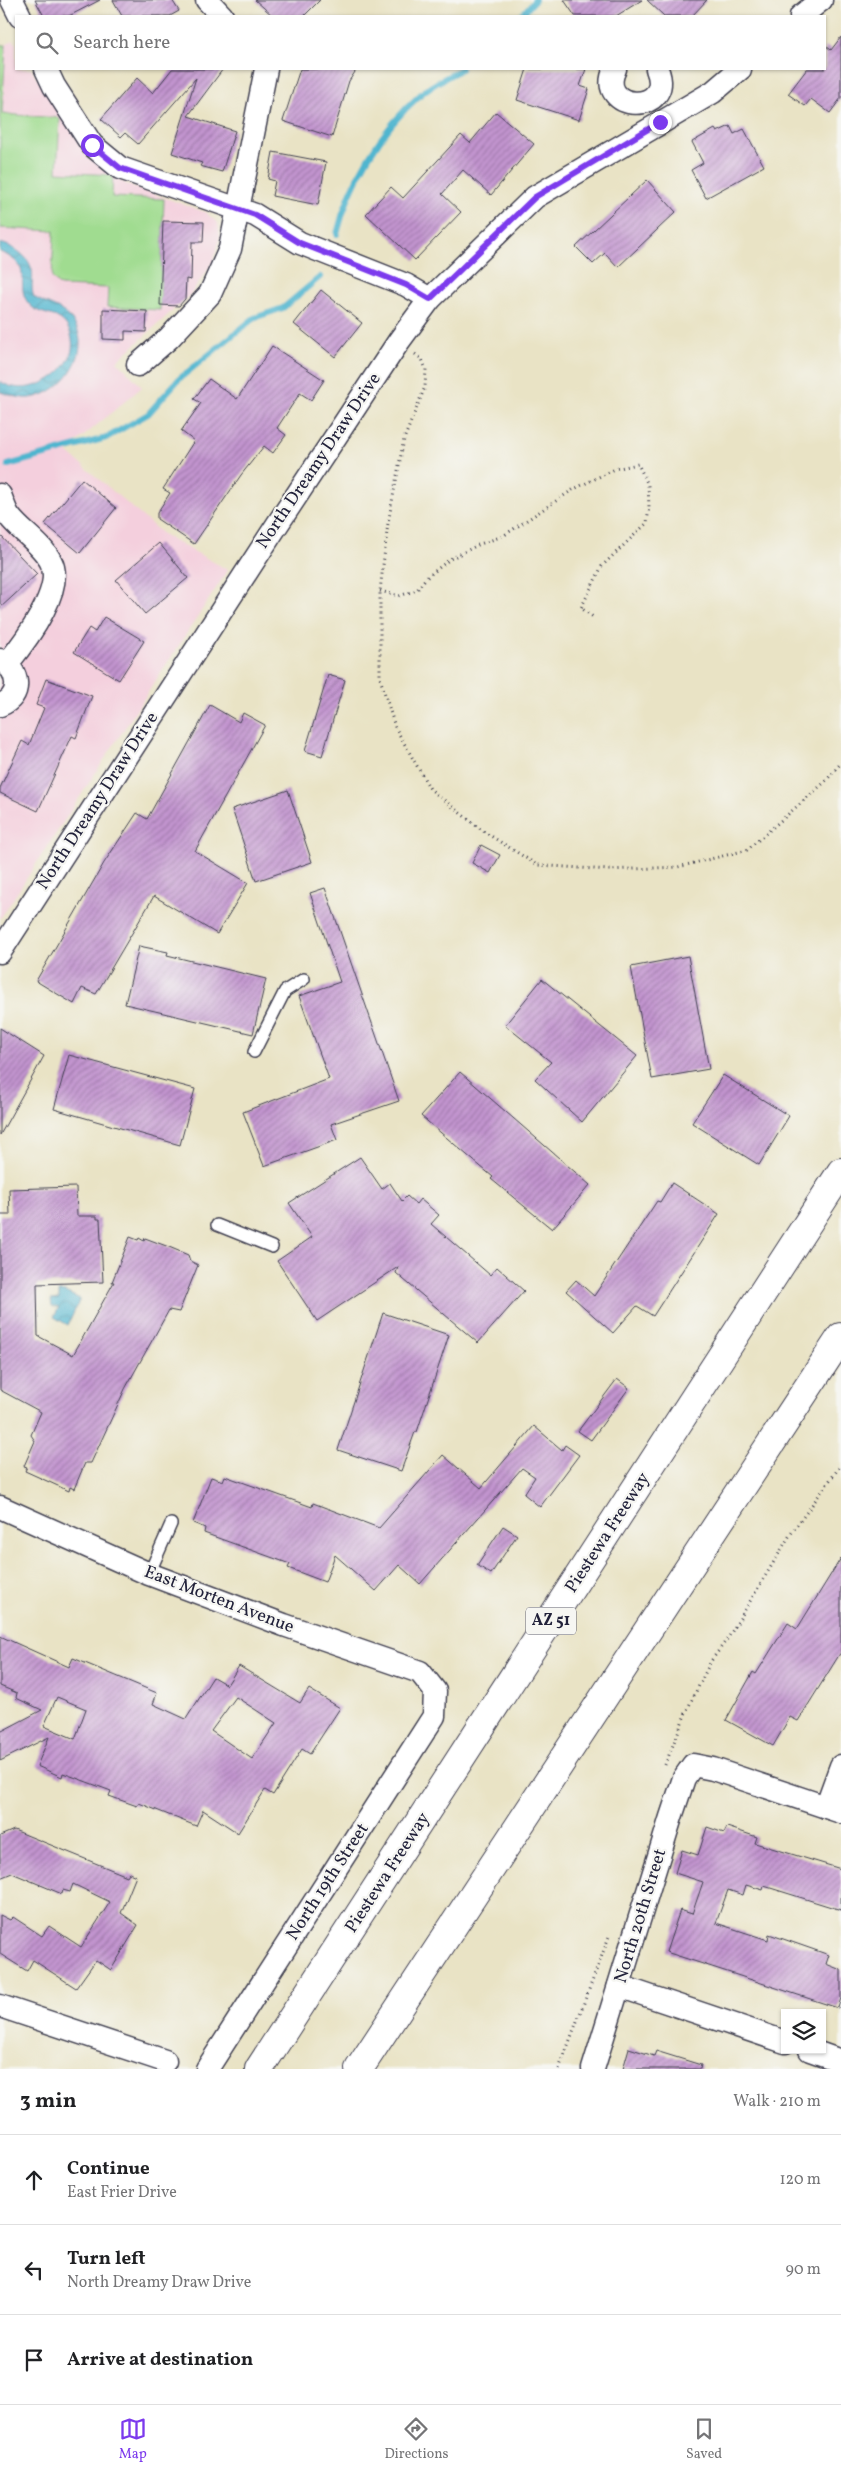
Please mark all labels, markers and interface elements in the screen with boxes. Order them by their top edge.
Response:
search box [15,15,826,70]
icon: search [33,29,61,57]
text: Search here [73,30,170,56]
route end [649,111,672,134]
route start [81,134,104,157]
street label: North Dreamy Draw Drive [251,368,387,554]
street label: North Dreamy Draw Drive [31,707,165,895]
street label: Piestewa Freeway [560,1468,657,1598]
street label: East Morten Avenue [140,1560,298,1640]
road number: AZ 51 [526,1608,576,1634]
street label: Piestewa Freeway [340,1808,437,1938]
street label: North 19th Street [281,1818,375,1946]
street label: North 20th Street [609,1846,673,1986]
map controls [781,2009,826,2054]
button: layers [781,2009,826,2054]
text: 3 min [20,2087,76,2116]
text: Walk · 210 m [733,2091,821,2113]
text: Continue [67,2156,150,2182]
icon: ahead [20,2166,48,2194]
text: 120 m [779,2169,821,2191]
text: East Frier Drive [67,2182,177,2204]
text: Turn left [67,2246,146,2272]
icon: left [20,2256,48,2284]
text: 90 m [785,2259,821,2281]
text: North Dreamy Draw Drive [67,2272,251,2294]
icon: arrive [20,2346,48,2374]
text: Arrive at destination [67,2347,253,2373]
tab: Map [119,2415,147,2464]
tab: Directions [384,2415,449,2464]
tab: Saved [686,2415,722,2464]

